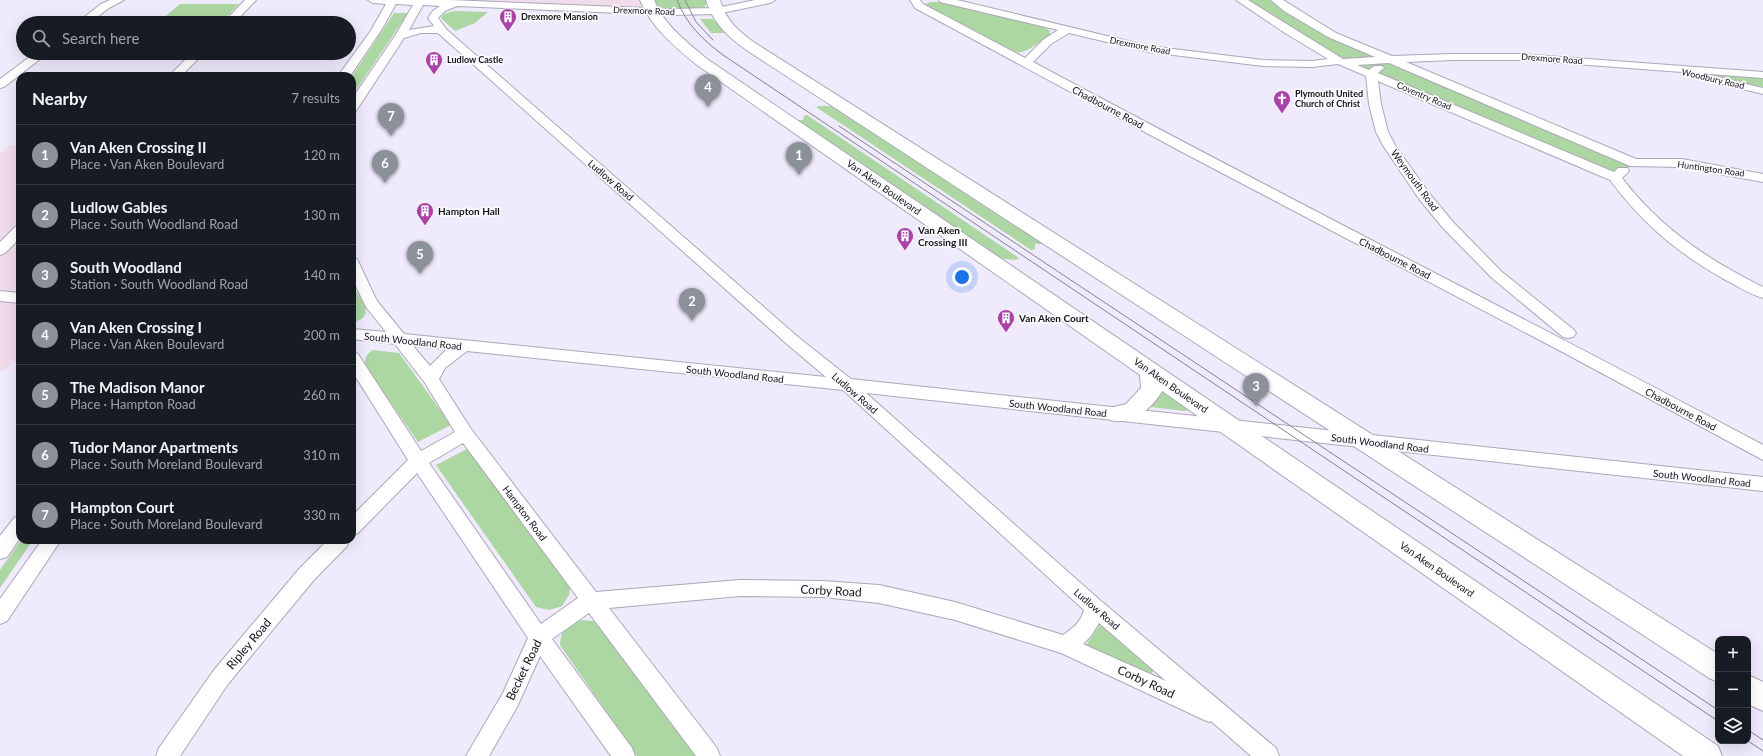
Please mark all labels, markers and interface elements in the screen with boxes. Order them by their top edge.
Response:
street label: Drexmore Road [613,4,675,17]
building icon: Drexmore Mansion [498,7,518,32]
place label: Drexmore Mansion [521,11,598,22]
search box [16,16,356,60]
icon: search [30,27,52,49]
text: Search here [62,29,139,47]
street label: Drexmore Road [1109,34,1171,57]
building icon: Ludlow Castle [424,50,444,75]
street label: Drexmore Road [1521,51,1583,66]
place label: Ludlow Castle [447,54,503,65]
street label: Woodbury Road [1681,66,1746,91]
pin: 4 [695,74,721,107]
street label: Coventry Road [1395,79,1453,112]
street label: Chadbourne Road [1070,83,1146,131]
text: Nearby [32,88,87,109]
place label: Plymouth United Church of Christ [1295,88,1363,109]
church icon: Plymouth United Church of Christ [1272,89,1292,114]
text: 7 results [292,90,340,106]
pin: 7 [378,103,404,136]
text: Van Aken Crossing II [70,138,206,156]
pin: 1 [786,142,812,175]
text: 1 [41,147,49,163]
text: 120 m [303,147,340,163]
street label: Weymouth Road [1389,147,1441,213]
pin: 6 [372,150,398,183]
text: Place · Van Aken Boulevard [70,156,224,172]
street label: Ludlow Road [586,157,636,203]
street label: Van Aken Boulevard [845,157,923,217]
street label: Huntington Road [1677,158,1745,179]
text: Ludlow Gables [70,198,167,216]
building icon: Hampton Hall [415,201,435,226]
place label: Hampton Hall [438,205,500,217]
text: 2 [41,207,49,223]
text: 130 m [303,207,340,223]
text: Place · South Woodland Road [70,216,238,232]
place label: Van Aken Crossing III [917,224,968,248]
building icon: Van Aken Crossing III [895,226,915,251]
street label: Chadbourne Road [1357,235,1433,281]
pin: 5 [407,241,433,274]
text: South Woodland [70,258,182,276]
text: 3 [41,267,49,283]
text: 140 m [303,267,340,283]
your location [952,267,972,287]
text: Station · South Woodland Road [70,276,248,292]
pin: 2 [679,288,705,321]
building icon: Van Aken Court [996,308,1016,333]
place label: Van Aken Court [1018,312,1089,324]
text: Van Aken Crossing I [70,318,202,336]
text: 4 [41,327,49,343]
text: 200 m [303,327,340,343]
street label: South Woodland Road [364,330,462,352]
text: Place · Van Aken Boulevard [70,336,224,352]
street label: Van Aken Boulevard [1132,355,1210,415]
street label: South Woodland Road [686,363,784,385]
street label: Ludlow Road [830,370,880,416]
pin: 3 [1243,373,1269,406]
text: The Madison Manor [70,378,204,396]
street label: Chadbourne Road [1643,385,1719,433]
text: 5 [41,387,49,403]
text: 260 m [303,387,340,403]
text: Place · Hampton Road [70,396,196,412]
street label: South Woodland Road [1009,397,1107,419]
street label: South Woodland Road [1331,431,1429,455]
text: Tudor Manor Apartments [70,438,238,456]
text: 6 [41,447,49,463]
text: 310 m [303,447,340,463]
text: Place · South Moreland Boulevard [70,456,263,472]
street label: South Woodland Road [1653,467,1751,489]
street label: Hampton Road [500,483,550,543]
text: Hampton Court [70,498,174,516]
text: 7 [41,507,49,523]
text: 330 m [303,507,340,523]
text: Place · South Moreland Boulevard [70,516,263,532]
street label: Van Aken Boulevard [1398,539,1476,599]
street label: Corby Road [800,581,862,600]
street label: Ludlow Road [1072,586,1122,632]
street label: Ripley Road [223,615,274,672]
map controls [1715,636,1751,744]
button: + [1715,636,1751,672]
street label: Becket Road [502,637,545,703]
street label: Corby Road [1115,662,1177,701]
button: − [1715,672,1751,708]
button: layers [1715,708,1751,744]

